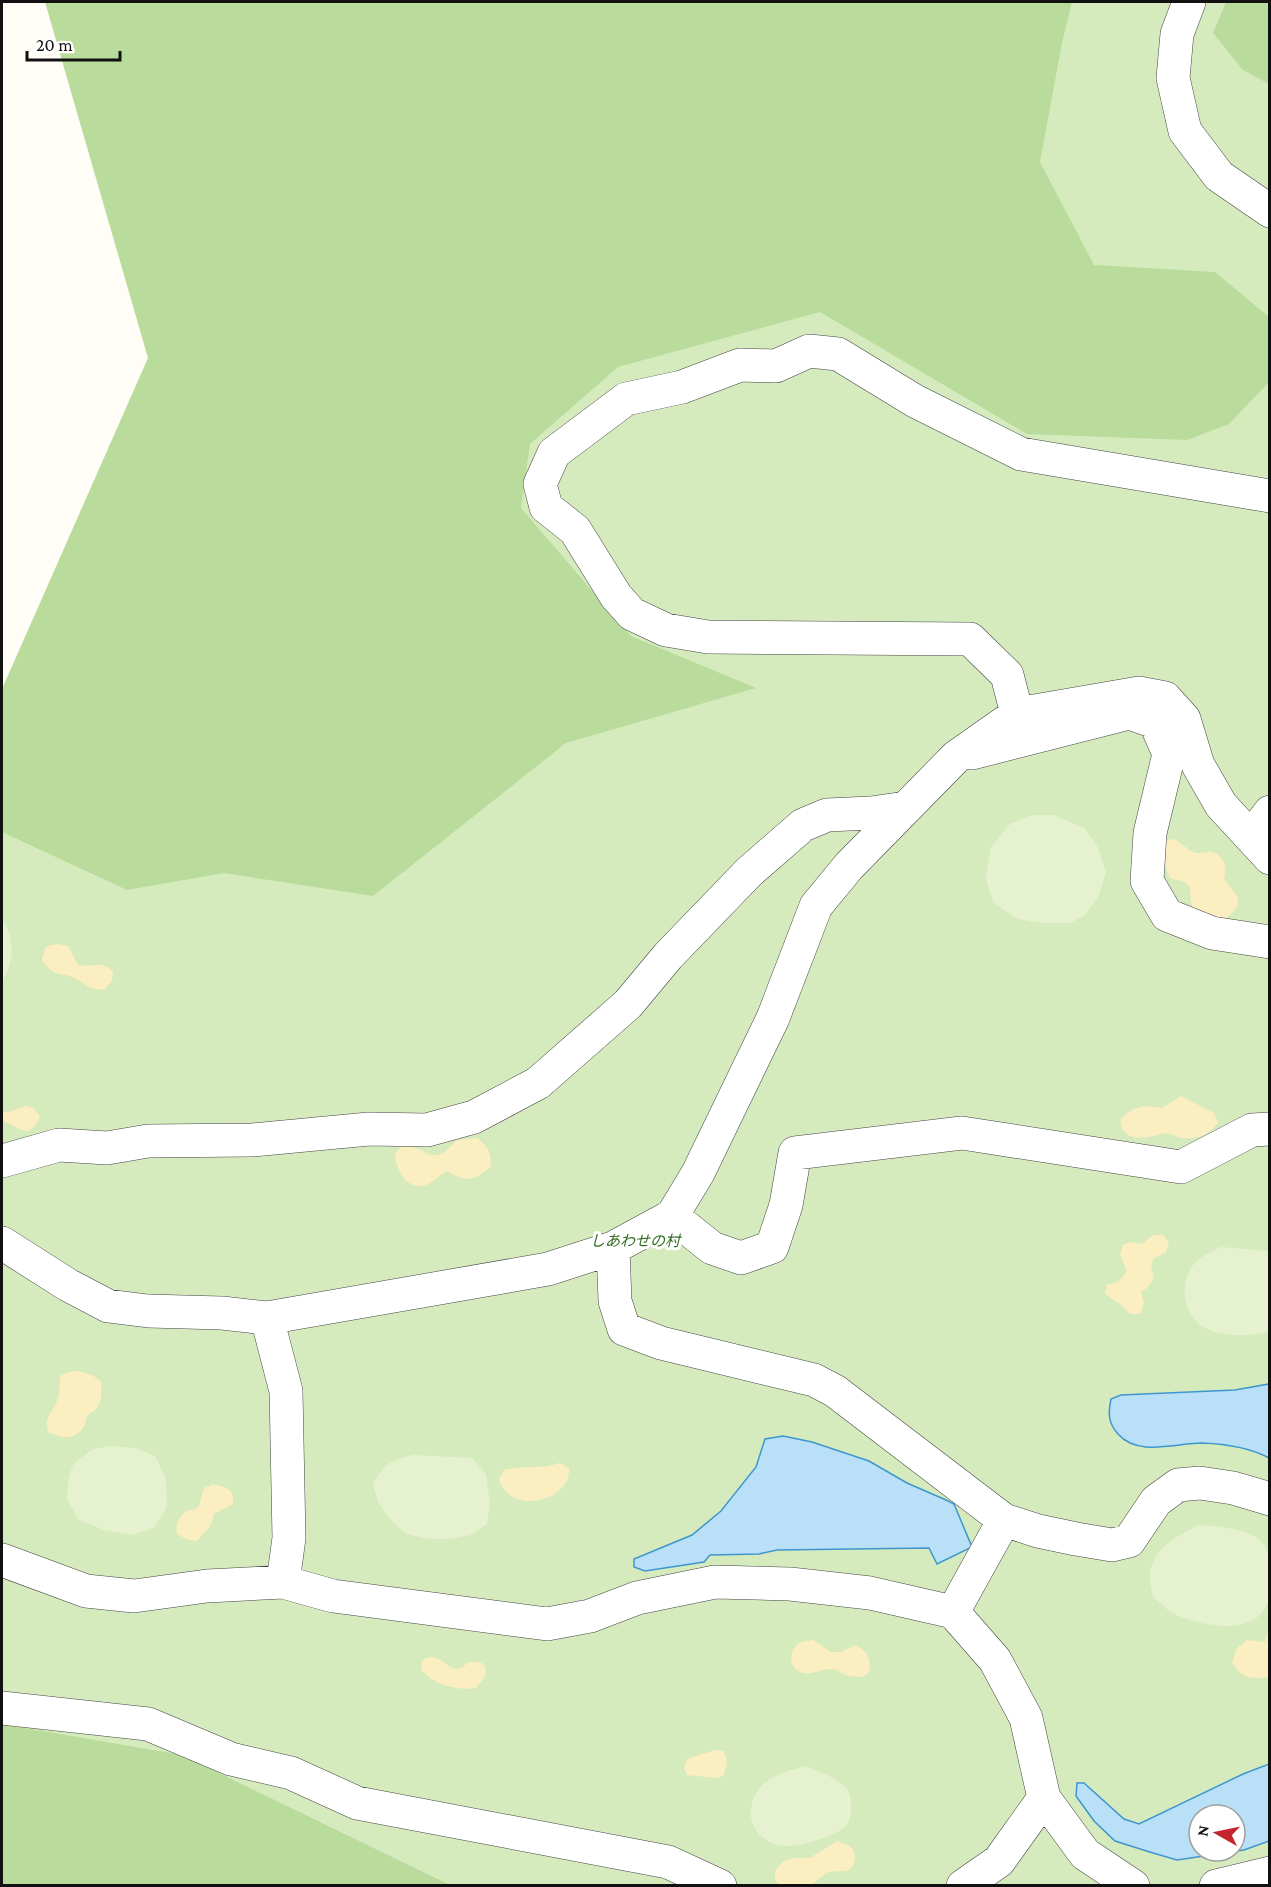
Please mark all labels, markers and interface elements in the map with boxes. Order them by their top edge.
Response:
scale bar [27,24,120,62]
text: 20 m [36,35,73,55]
park label: しあわせの村 [590,1233,682,1249]
north arrow [1187,1803,1247,1863]
text: N [1193,1824,1212,1837]

